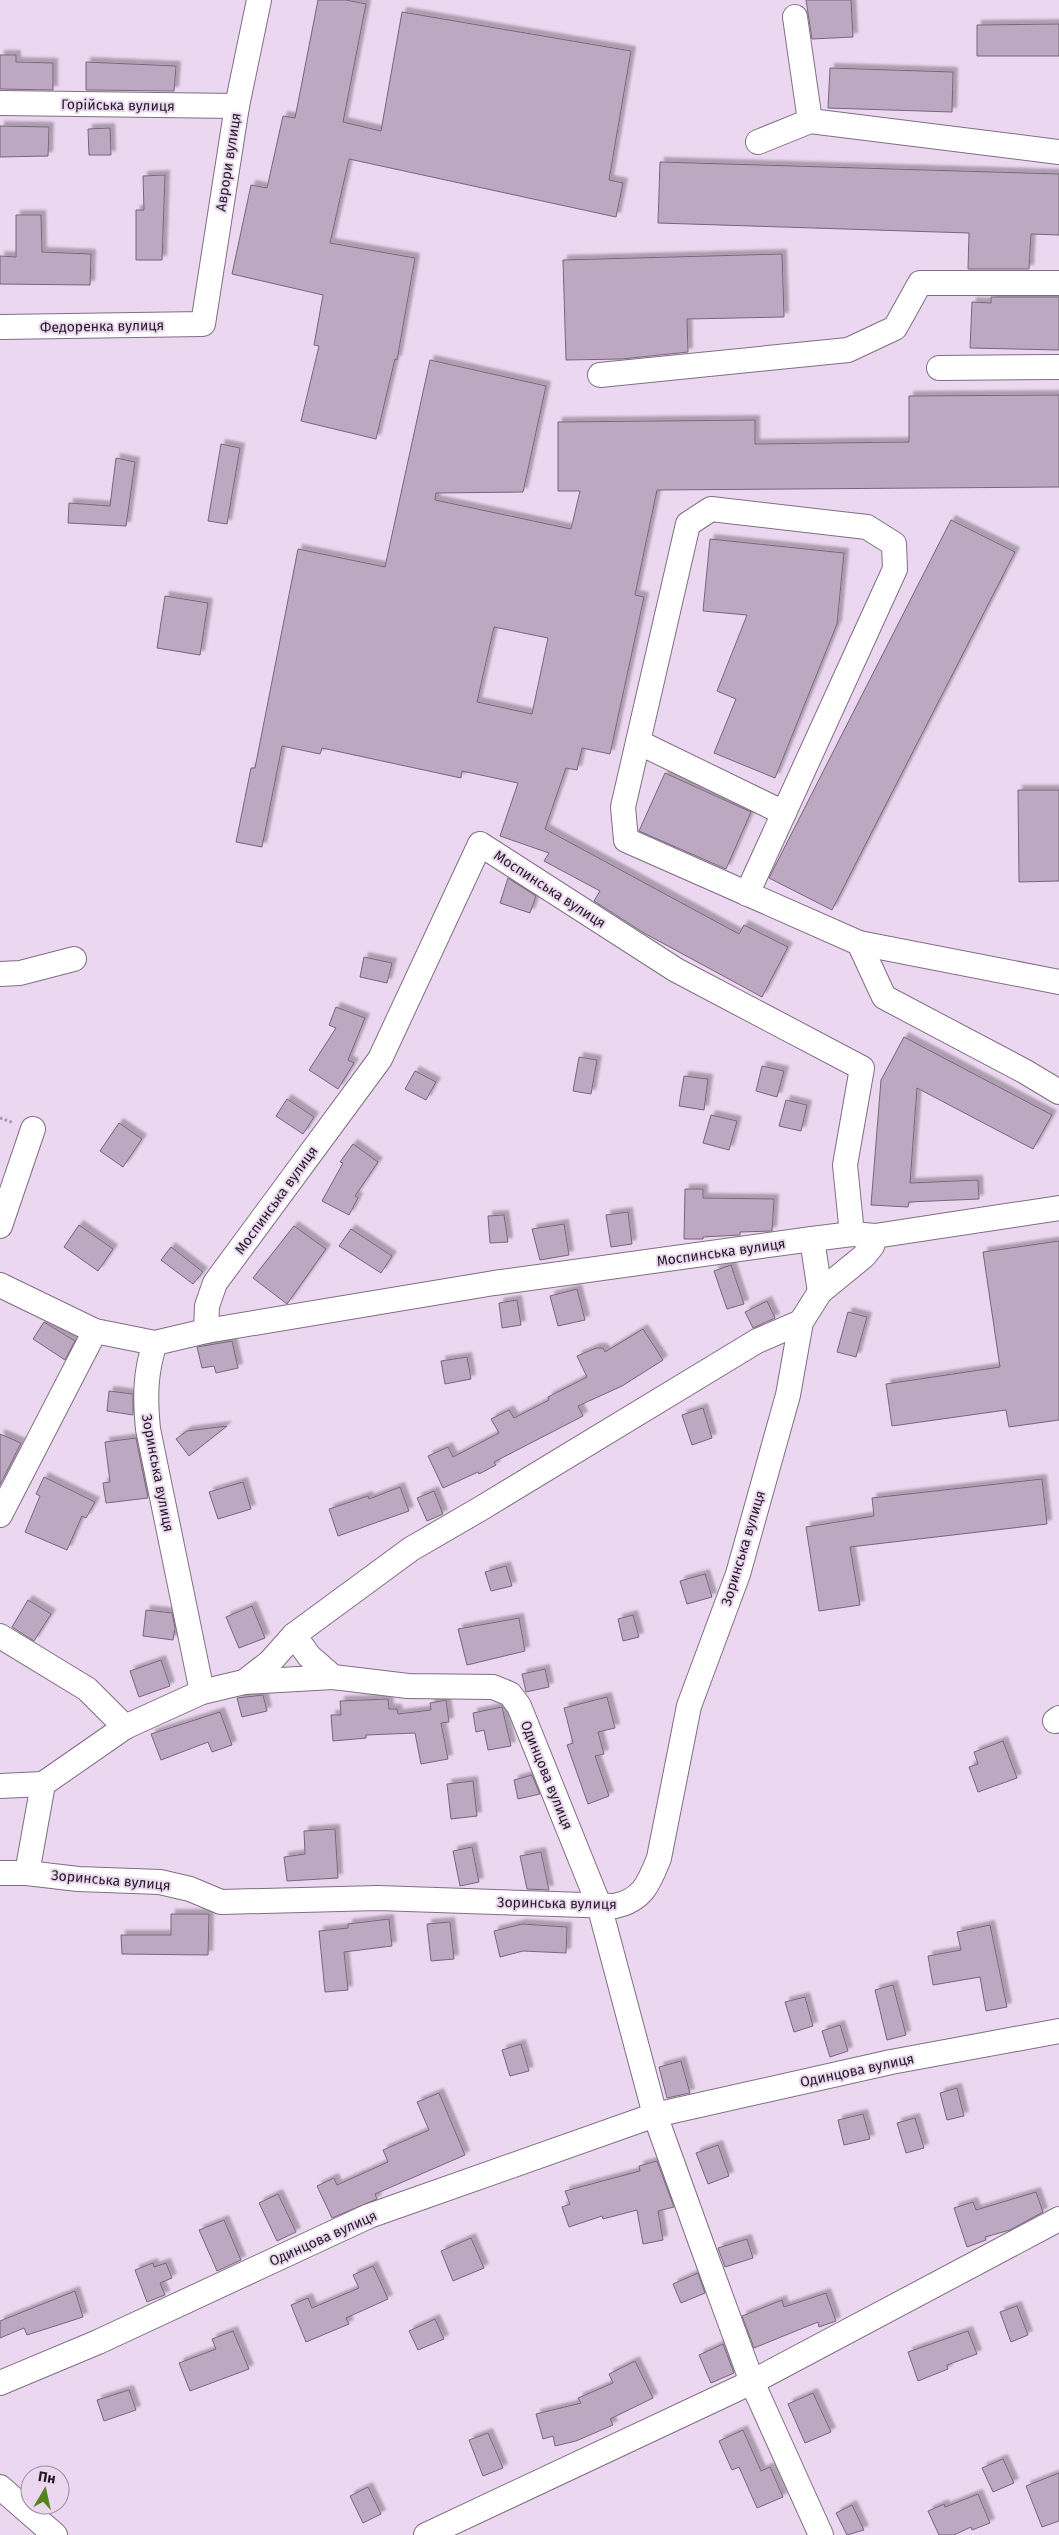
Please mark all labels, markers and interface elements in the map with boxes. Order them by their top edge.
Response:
street label: Горійська вулиця [61,96,175,115]
street label: Аврори вулиця [212,112,245,213]
street label: Федоренка вулиця [40,317,164,336]
street label: Моспинська вулиця [491,847,609,932]
street label: Моспинська вулиця [231,1143,321,1258]
street label: Моспинська вулиця [656,1235,787,1270]
street label: Зоринська вулиця [138,1413,177,1533]
street label: Зоринська вулиця [718,1488,769,1608]
street label: Одинцова вулиця [517,1718,576,1832]
street label: Зоринська вулиця [51,1867,171,1894]
street label: Зоринська вулиця [497,1894,617,1913]
street label: Одинцова вулиця [799,2050,916,2091]
street label: Одинцова вулиця [267,2207,380,2270]
north arrow [20,2465,70,2515]
text: Пн [37,2468,57,2487]

